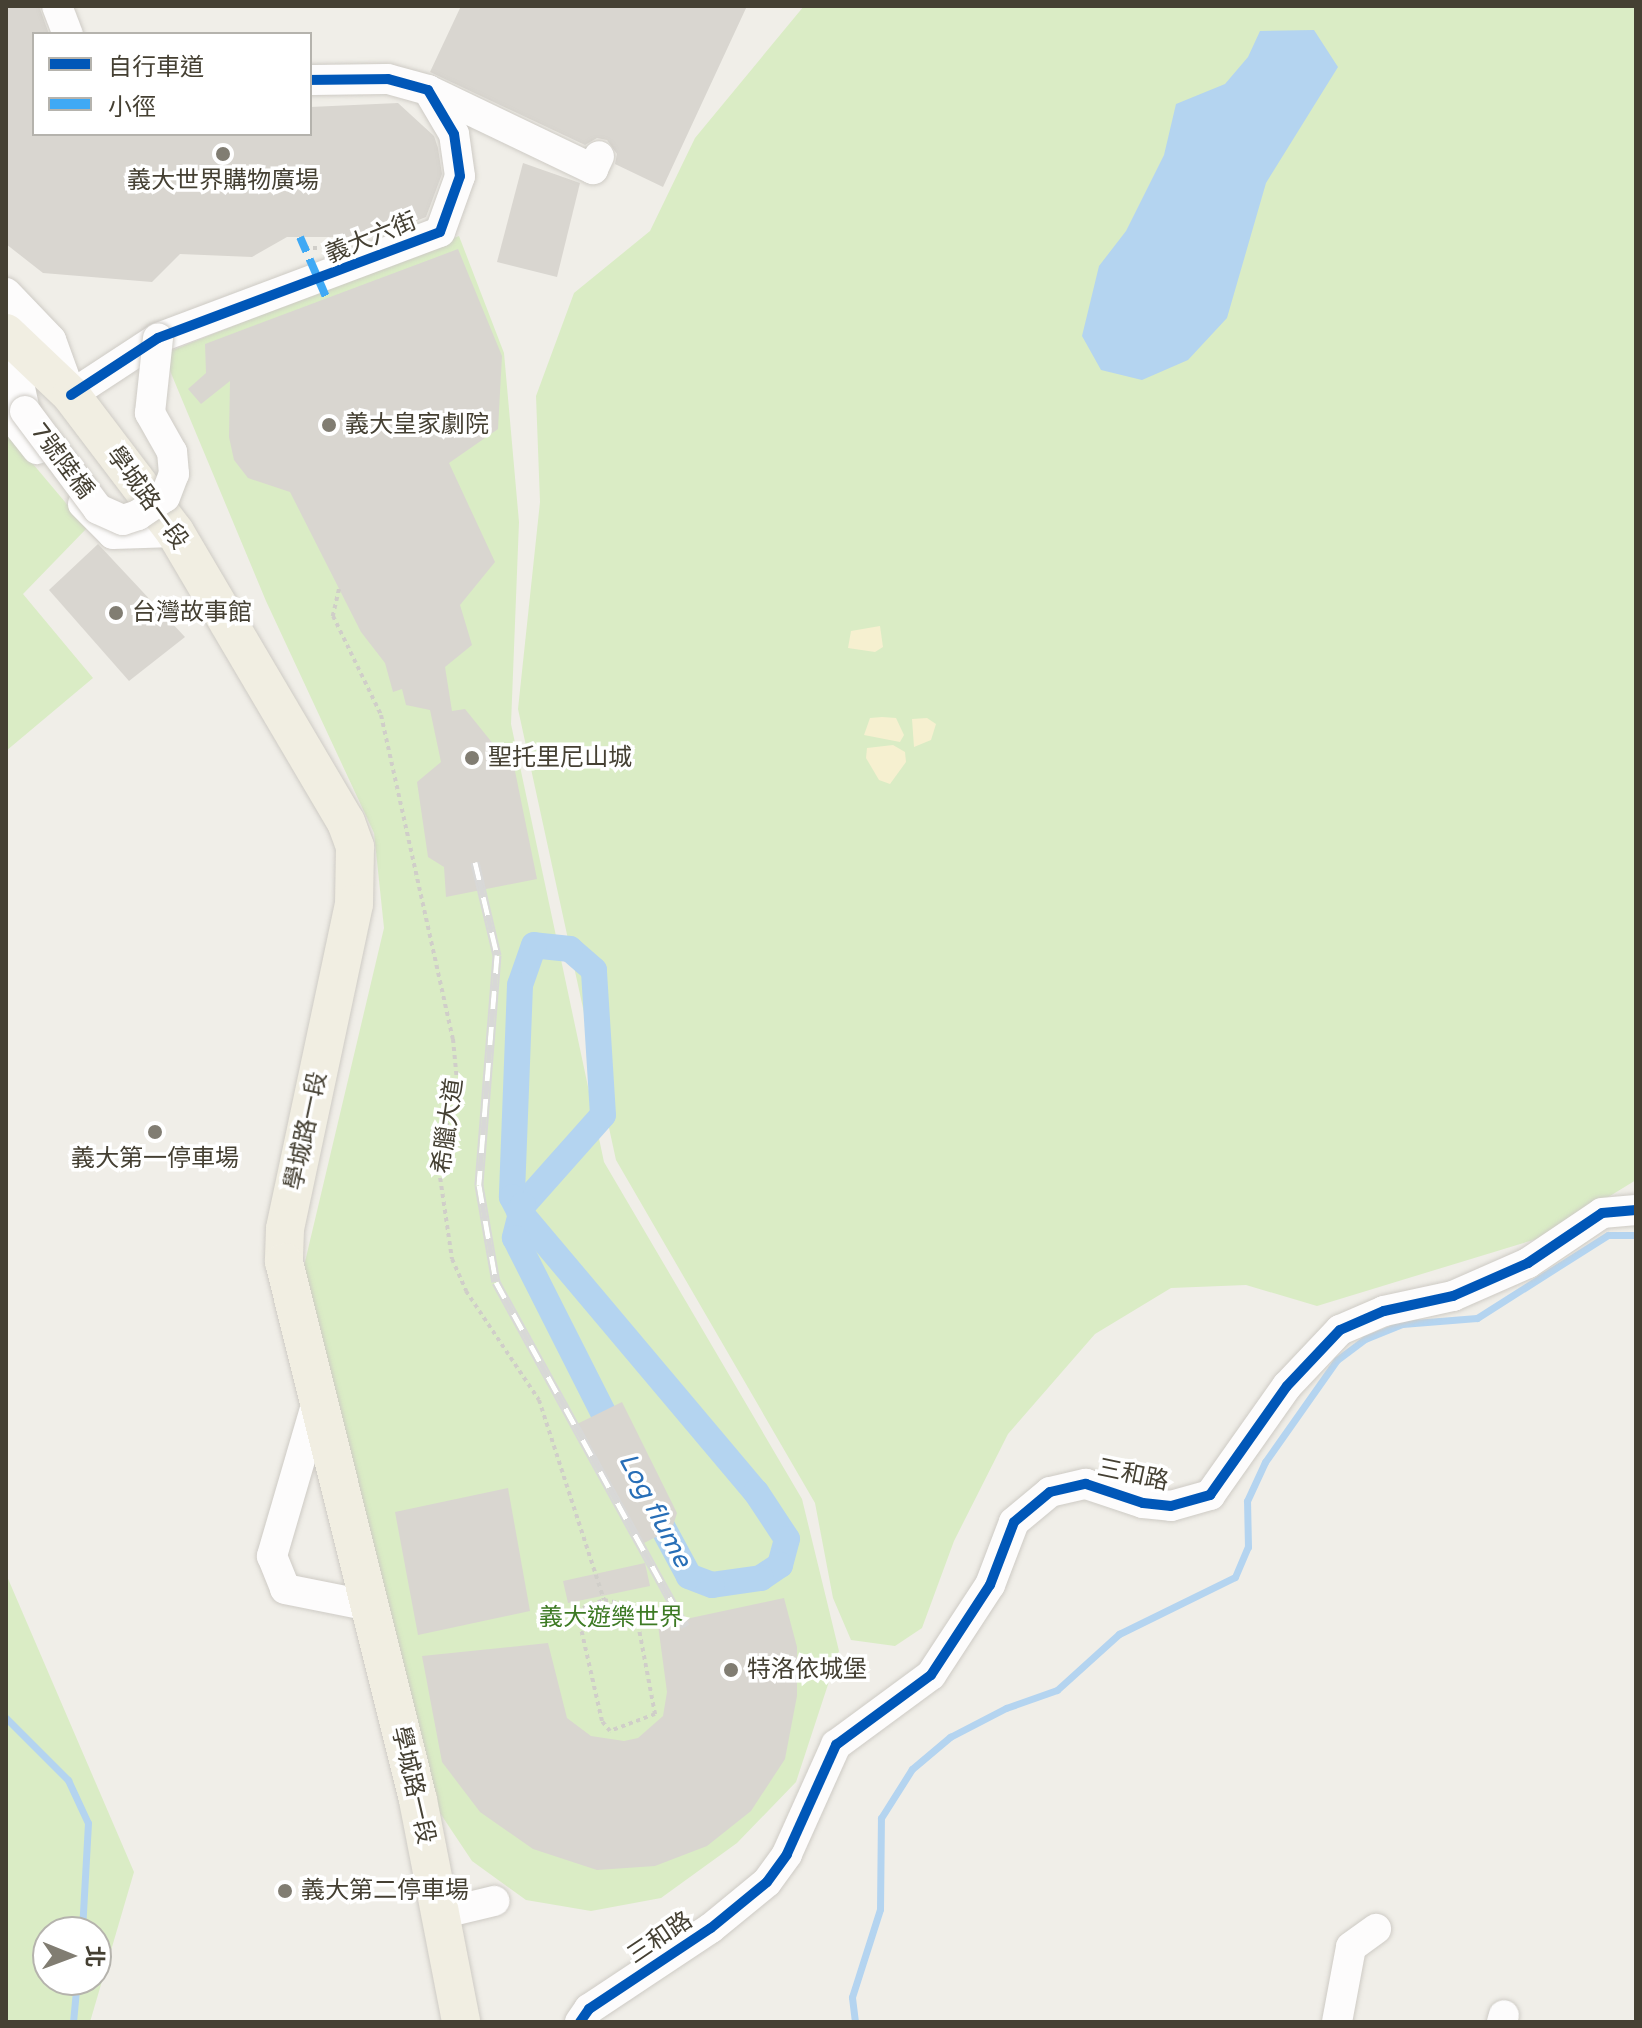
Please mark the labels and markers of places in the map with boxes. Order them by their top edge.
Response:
marker: 義大世界購物廣場 [214,145,232,163]
place label: 義大世界購物廣場 [127,167,319,195]
place label: 義大皇家劇院 [345,411,489,439]
marker: 義大皇家劇院 [320,416,338,434]
place label: 台灣故事館 [132,599,252,627]
marker: 台灣故事館 [107,604,125,622]
place label: 聖托里尼山城 [488,744,632,772]
marker: 聖托里尼山城 [463,749,481,767]
marker: 義大第一停車場 [146,1123,164,1141]
place label: 義大第一停車場 [71,1145,239,1173]
place label: 特洛依城堡 [747,1656,867,1684]
marker: 特洛依城堡 [722,1661,740,1679]
place label: 義大第二停車場 [301,1877,469,1905]
marker: 義大第二停車場 [276,1882,294,1900]

